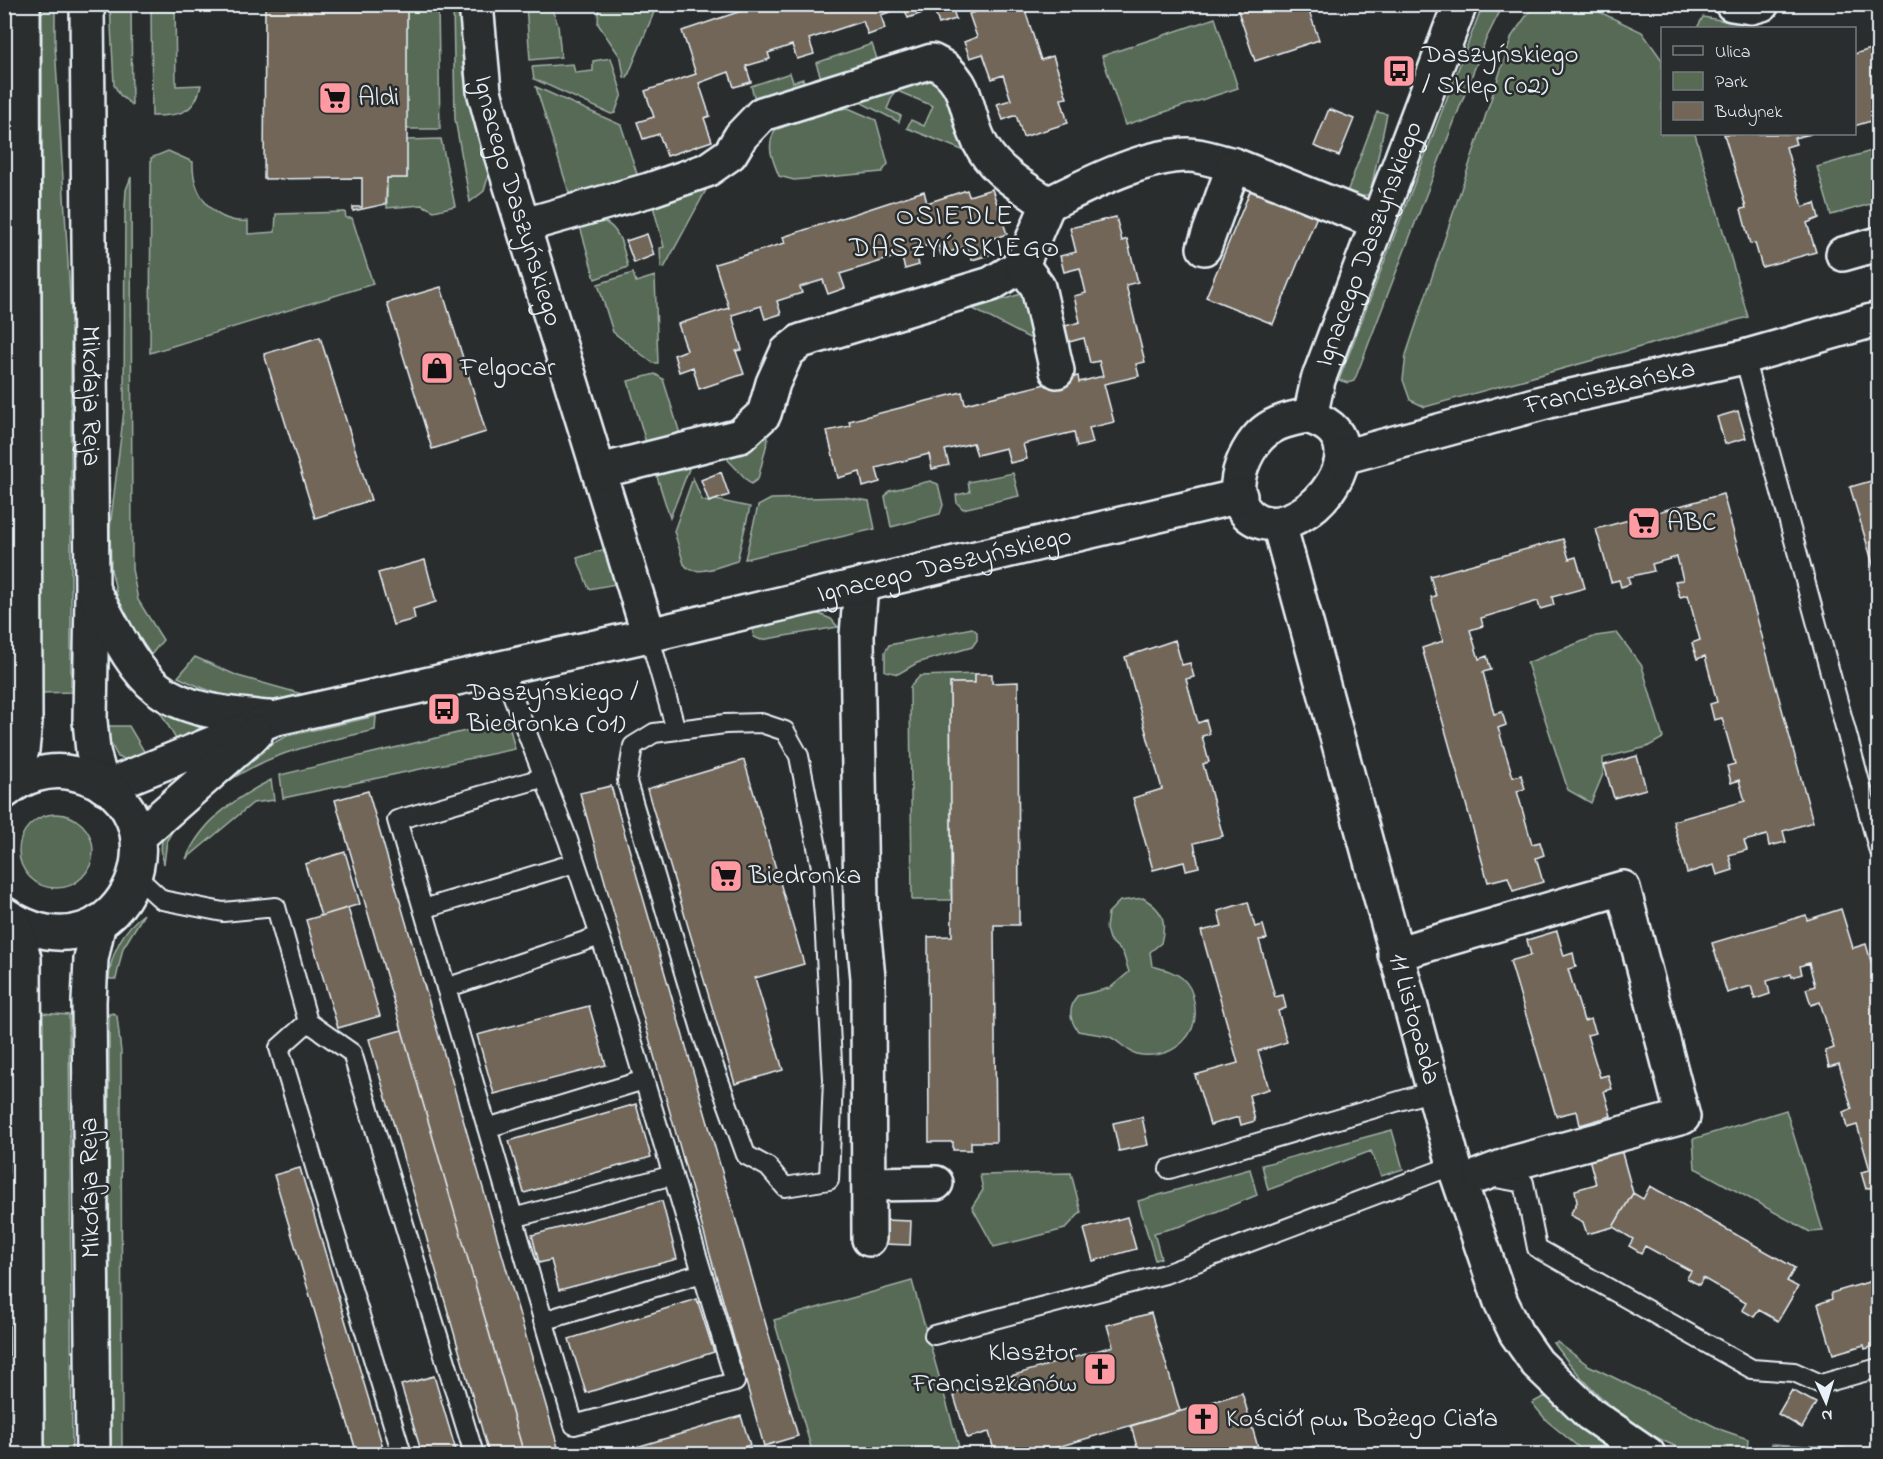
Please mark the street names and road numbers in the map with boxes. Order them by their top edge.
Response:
street label: Ignacego Daszyńskiego [463,74,572,331]
street label: Ignacego Daszyńskiego [1305,116,1433,373]
street label: Mikołaja Reja [70,325,110,467]
street label: Franciszkańska [1520,349,1699,426]
street label: Ignacego Daszyńskiego [813,517,1075,614]
street label: 11 Listopada [1378,949,1451,1089]
street label: Mikołaja Reja [70,1117,112,1259]

